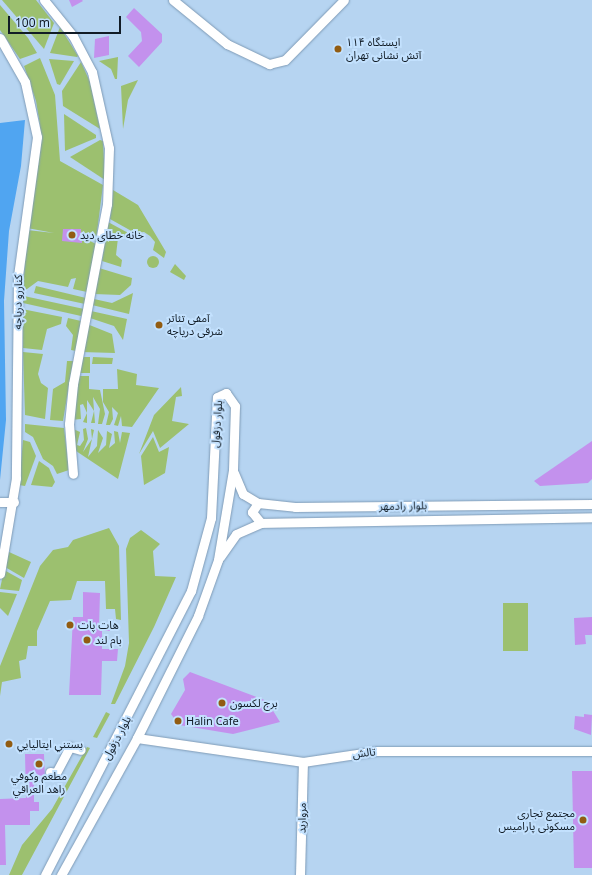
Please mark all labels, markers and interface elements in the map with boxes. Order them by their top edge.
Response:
scale bar [10,8,123,34]
text: 100 m [15,14,50,31]
place label: ایستگاه ۱۱۴ آتش نشانی تهران [346,36,421,62]
marker: ایستگاه ۱۱۴ آتش نشانی تهران [333,44,343,54]
place label: خانه خطای دید [80,228,144,242]
marker: خانه خطای دید [67,230,77,240]
street label: کناررو دریاچه [11,275,25,329]
place label: آمفی تئاتر شرقی دریاچه [167,312,223,338]
marker: آمفی تئاتر شرقی دریاچه [154,320,164,330]
street label: بلوار دزفول [209,400,225,448]
street label: بلوار رادمهر [379,499,427,513]
place label: هات پات [78,618,119,632]
marker: هات پات [65,620,75,630]
place label: بام لند [95,633,122,647]
marker: بام لند [82,635,92,645]
place label: برج لکسون [230,696,278,710]
marker: برج لکسون [217,698,227,708]
street label: بلوار دزفول [100,714,134,762]
place label: Halin Cafe [186,714,239,728]
marker: Halin Cafe [173,716,183,726]
place label: بستني ايتاليايي [17,737,83,751]
marker: بستني ايتاليايي [4,739,14,749]
street label: تالش [352,745,376,761]
marker: مطعم وكوفي زاهد العراقي [34,759,44,769]
place label: مطعم وكوفي زاهد العراقي [11,770,67,796]
street label: مروارید [295,803,309,833]
place label: مجتمع تجاری مسکونی پارامیس [498,807,575,833]
marker: مجتمع تجاری مسکونی پارامیس [578,815,588,825]

